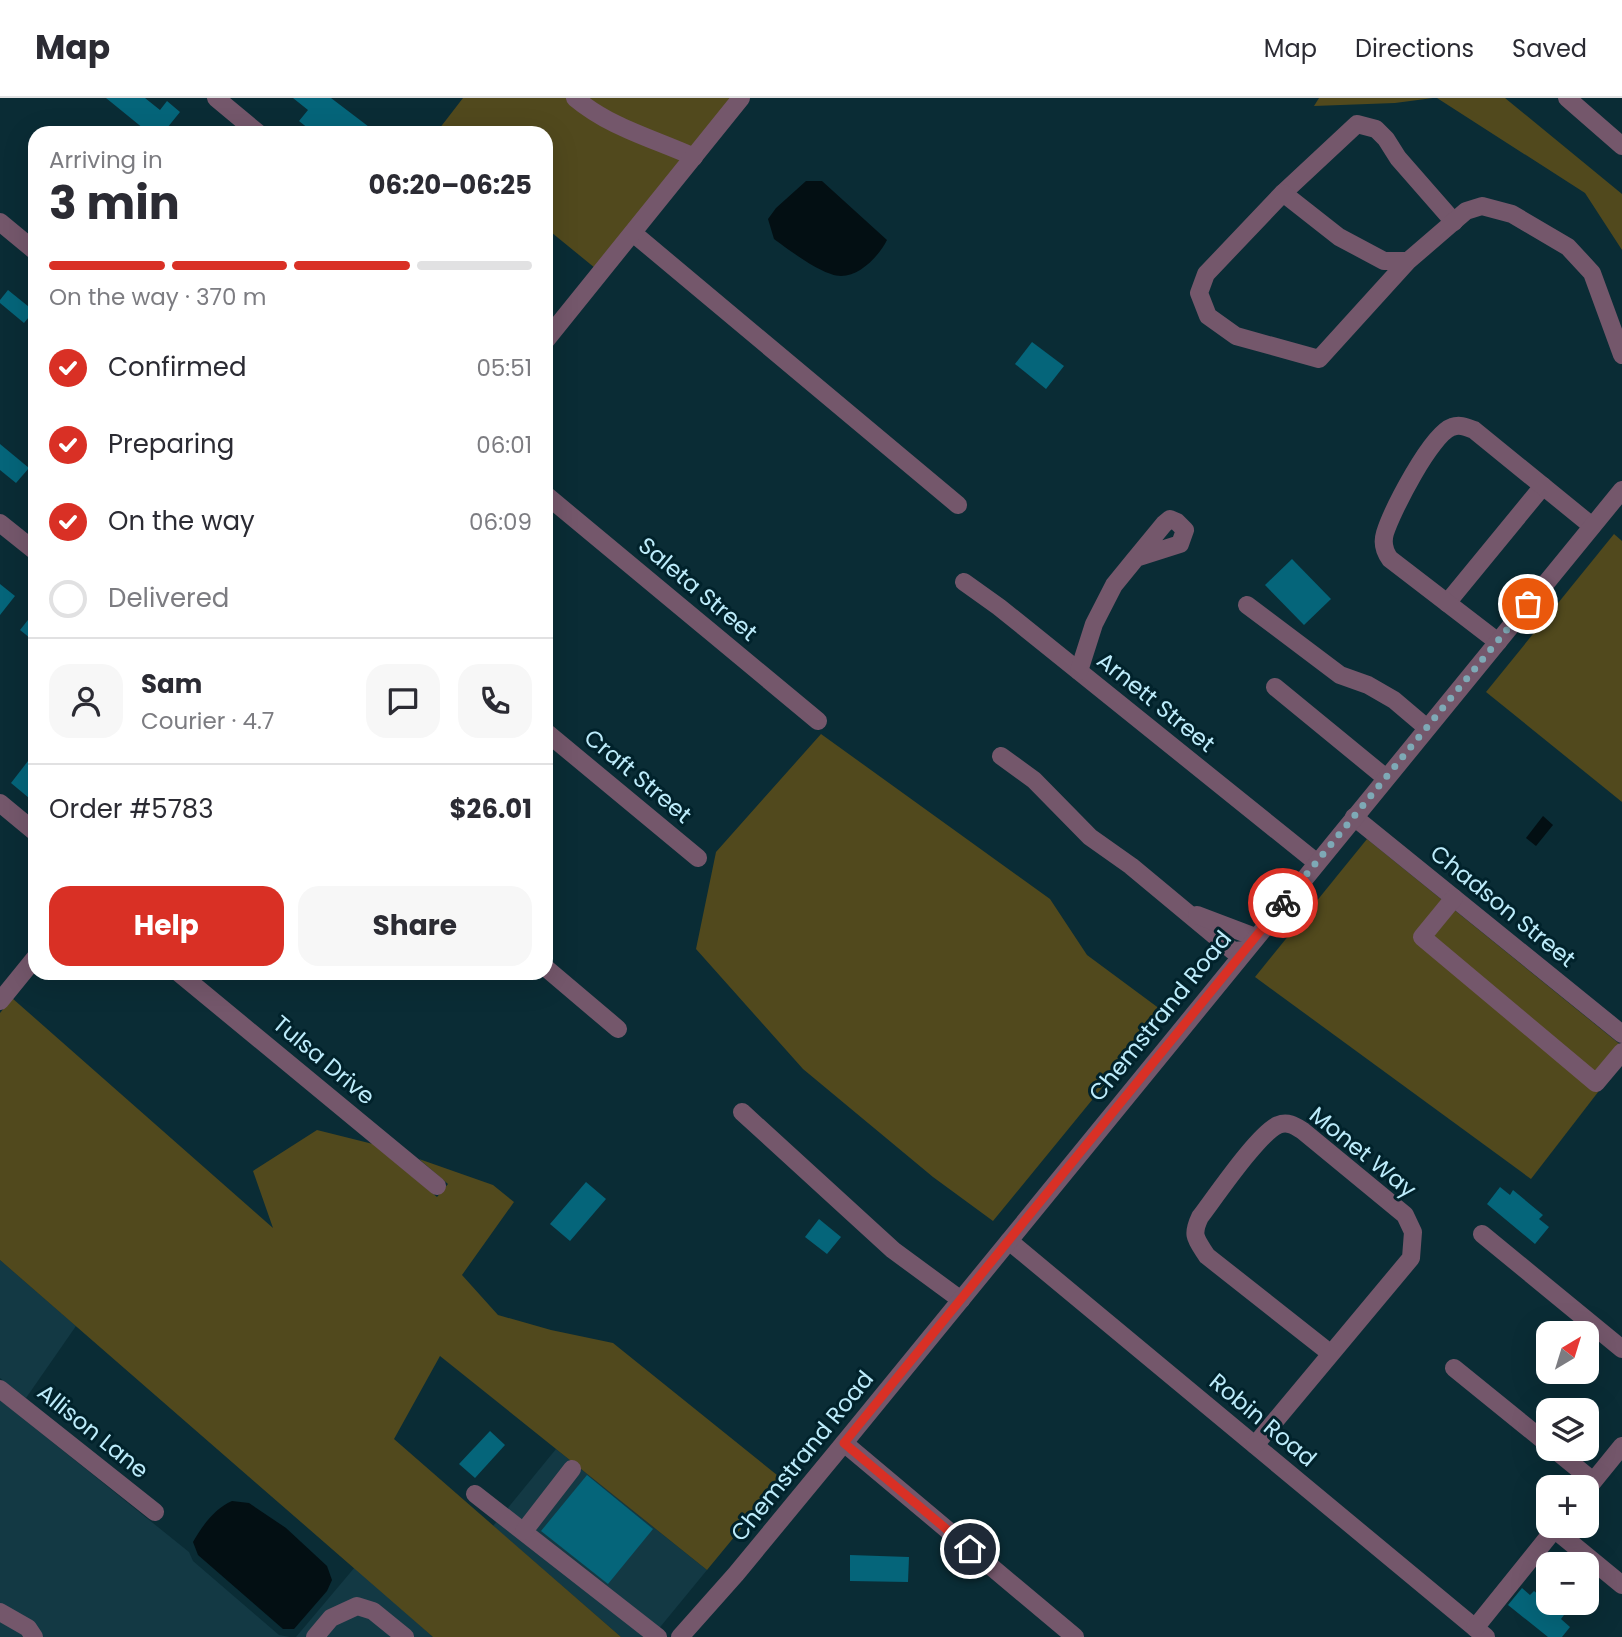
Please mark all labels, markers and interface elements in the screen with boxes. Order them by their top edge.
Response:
text: Map [35,24,110,71]
text: Map [1264,32,1317,65]
text: Directions [1355,32,1474,65]
text: Saved [1512,32,1587,65]
text: Arriving in [49,144,163,176]
text: 06:20–06:25 [369,167,532,203]
text: 3 min [49,171,180,235]
text: On the way · 370 m [49,281,266,313]
icon: check [49,349,87,387]
text: Confirmed [108,349,246,385]
text: 05:51 [476,352,532,384]
icon: check [49,426,87,464]
text: Preparing [108,426,234,462]
text: 06:01 [476,429,532,461]
icon: check [49,503,87,541]
text: On the way [108,503,255,539]
text: 06:09 [469,506,532,538]
street label: Saleta Street [632,530,764,648]
pin [1498,574,1558,634]
text: Delivered [108,580,229,616]
icon: bag [1509,585,1547,623]
street label: Arnett Street [1090,644,1222,760]
button: person [49,664,123,738]
button: chat [366,664,440,738]
button: phone [458,664,532,738]
text: Sam [141,666,202,702]
text: Courier · 4.7 [141,705,274,737]
street label: Craft Street [577,722,699,830]
text: Order #5783 [49,791,214,827]
text: $26.01 [449,791,532,827]
street label: Chadson Street [1424,837,1582,975]
courier [1248,868,1318,938]
icon: bike [1264,884,1302,922]
button: Help [49,886,284,966]
button: Share [298,886,532,966]
street label: Chemstrand Road [1081,924,1239,1108]
street label: Tulsa Drive [266,1008,382,1112]
street label: Monet Way [1303,1099,1423,1205]
north arrow [1536,1321,1600,1384]
map controls [1536,1321,1599,1615]
street label: Chemstrand Road [723,1364,881,1548]
street label: Robin Road [1203,1366,1323,1474]
street label: Allison Lane [31,1376,155,1486]
button: layers [1536,1398,1599,1461]
button: + [1536,1475,1599,1538]
pin [940,1519,1000,1579]
icon: home [951,1530,989,1568]
button: − [1536,1552,1599,1615]

